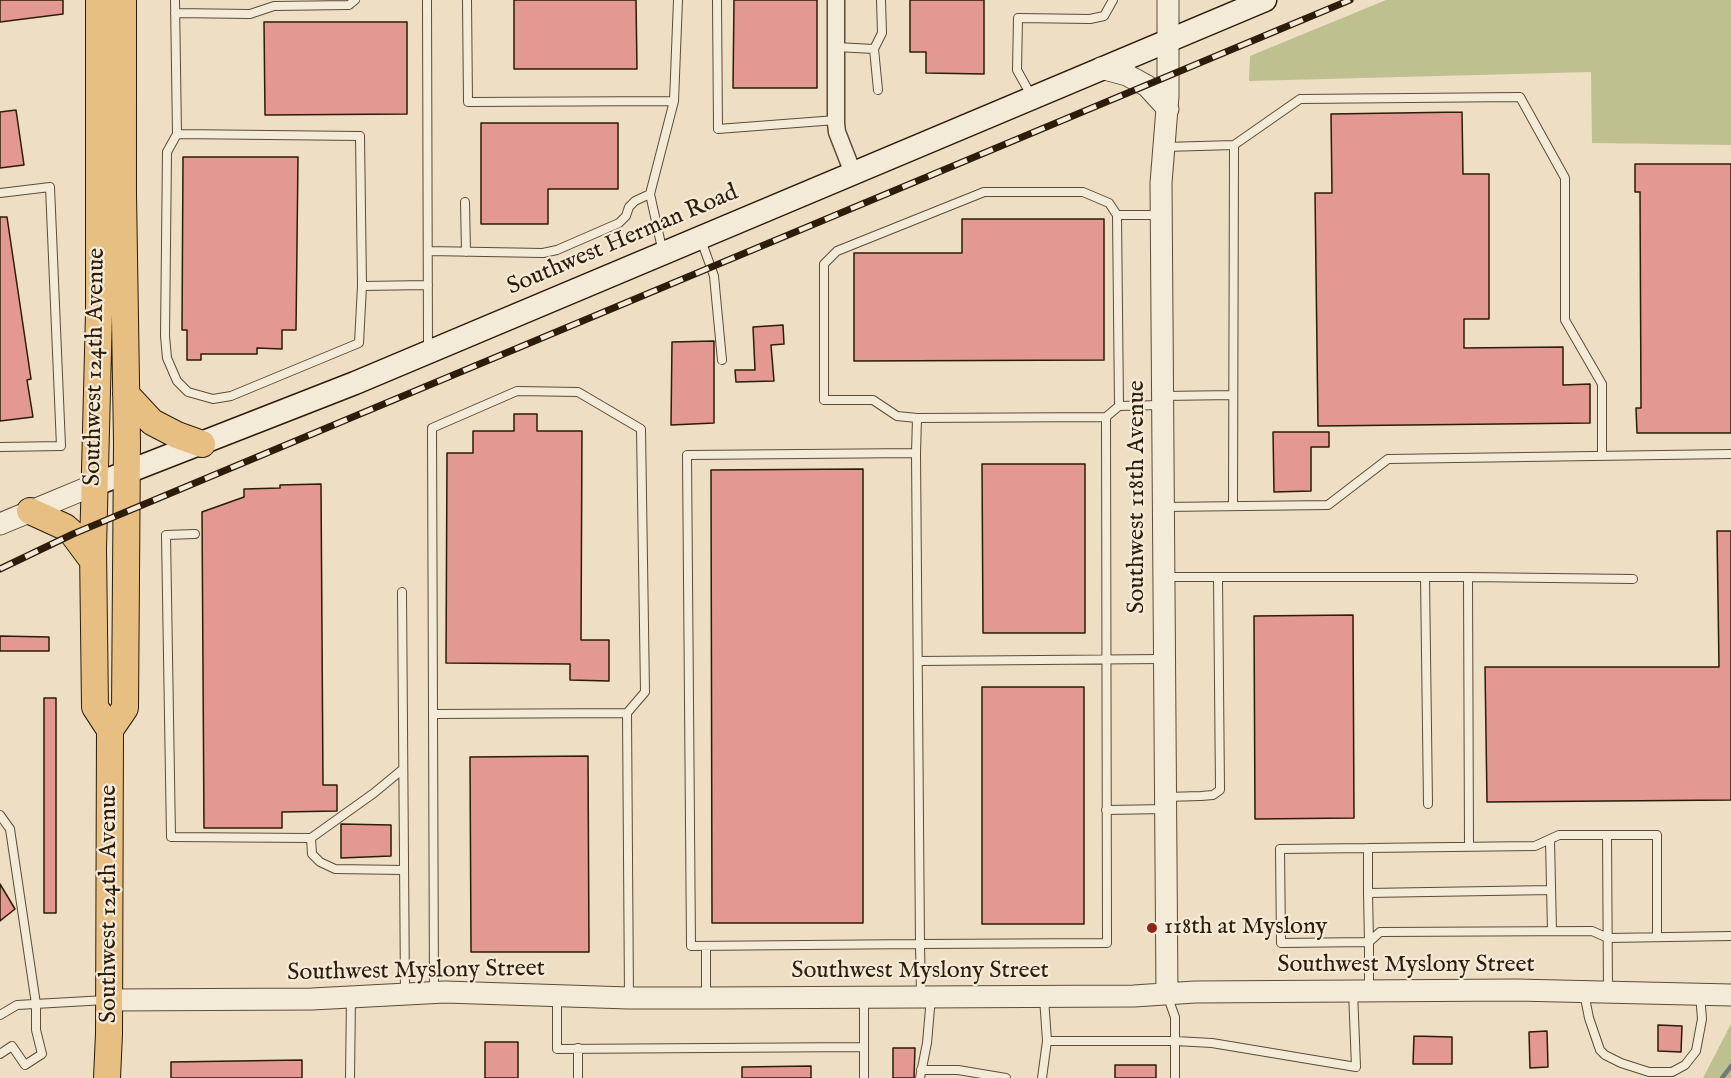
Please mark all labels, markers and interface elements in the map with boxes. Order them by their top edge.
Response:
street label: Southwest Herman Road [503,179,743,303]
street label: Southwest 124th Avenue [80,248,112,486]
street label: Southwest 118th Avenue [1124,380,1152,614]
street label: Southwest 124th Avenue [96,785,124,1023]
place label: 118th at Myslony [1164,914,1327,942]
marker: 118th at Myslony [1145,921,1159,935]
street label: Southwest Myslony Street [1277,952,1535,980]
street label: Southwest Myslony Street [287,955,545,989]
street label: Southwest Myslony Street [791,958,1049,986]

